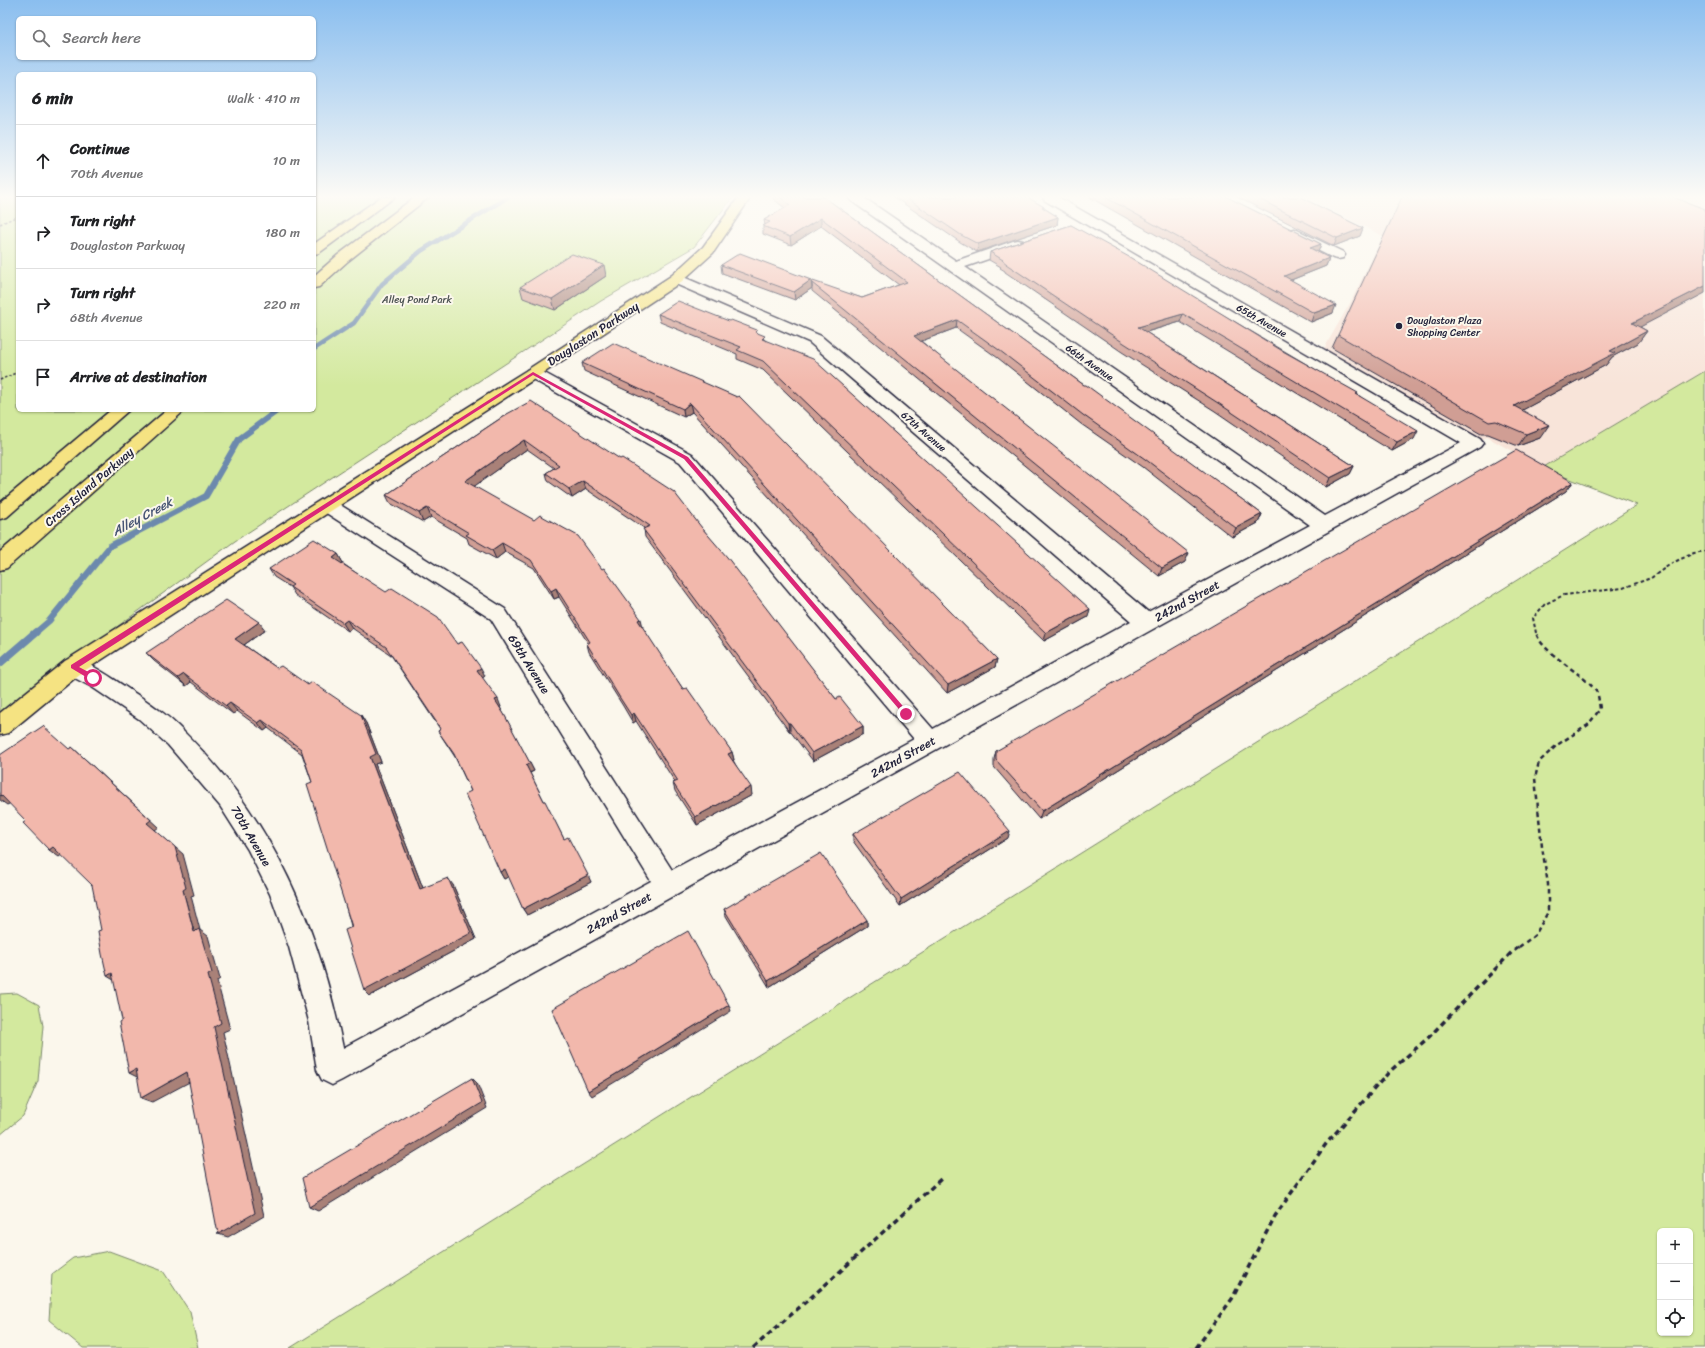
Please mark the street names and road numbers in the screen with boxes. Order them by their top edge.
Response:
street label: Douglaston Parkway [543,295,644,372]
street label: 65th Avenue [1233,299,1290,343]
street label: 66th Avenue [1062,340,1117,386]
street label: 67th Avenue [896,407,950,457]
street label: Cross Island Parkway [39,441,139,532]
street label: 242nd Street [1150,574,1224,628]
street label: 69th Avenue [502,630,556,698]
street label: 242nd Street [866,730,940,784]
street label: 70th Avenue [225,801,277,871]
street label: 242nd Street [582,886,656,940]

